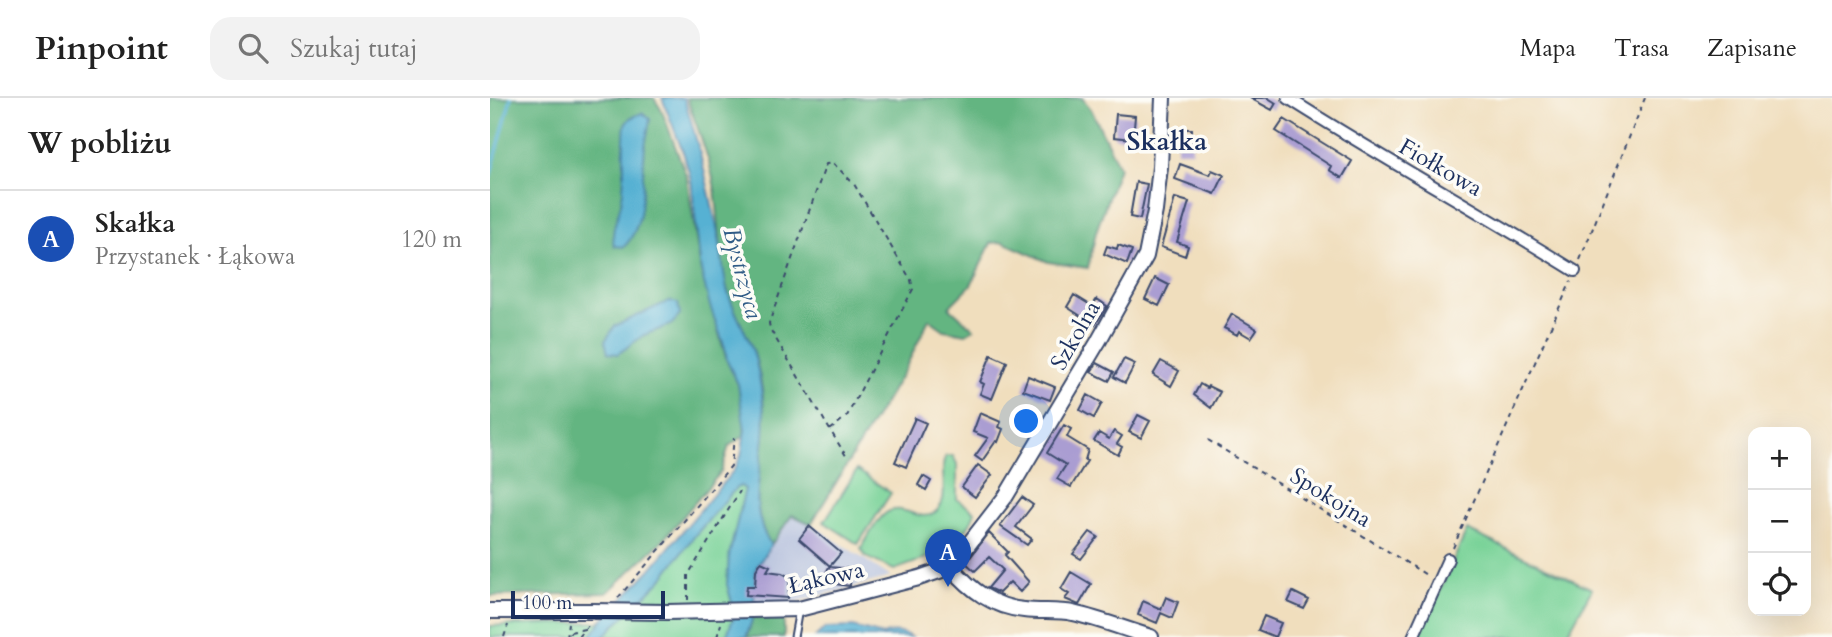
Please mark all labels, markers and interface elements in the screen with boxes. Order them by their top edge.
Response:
search box [210,17,700,80]
text: Pinpoint [35,26,168,71]
icon: search [234,29,272,67]
text: Szukaj tutaj [290,31,418,66]
text: Mapa [1520,32,1576,65]
text: Trasa [1614,32,1669,65]
text: Zapisane [1707,32,1797,65]
text: W pobliżu [28,123,172,164]
district label: Skałka [1127,124,1207,159]
street label: Fiołkowa [1393,131,1488,204]
text: Skałka [95,206,175,241]
text: A [42,224,60,255]
text: 120 m [401,224,462,255]
water label: Bystrzyca [714,224,771,323]
text: Przystanek · Łąkowa [95,241,295,272]
street label: Szkolna [1043,295,1108,376]
your location [1009,404,1043,438]
map controls [1748,427,1811,616]
button: + [1748,427,1811,490]
street label: Spokojna [1284,460,1377,535]
button: − [1748,490,1811,553]
pin: A [925,529,971,587]
button: locate [1748,553,1811,616]
street label: Łąkowa [785,554,867,601]
scale bar [511,588,665,620]
text: 100 m [522,590,572,616]

